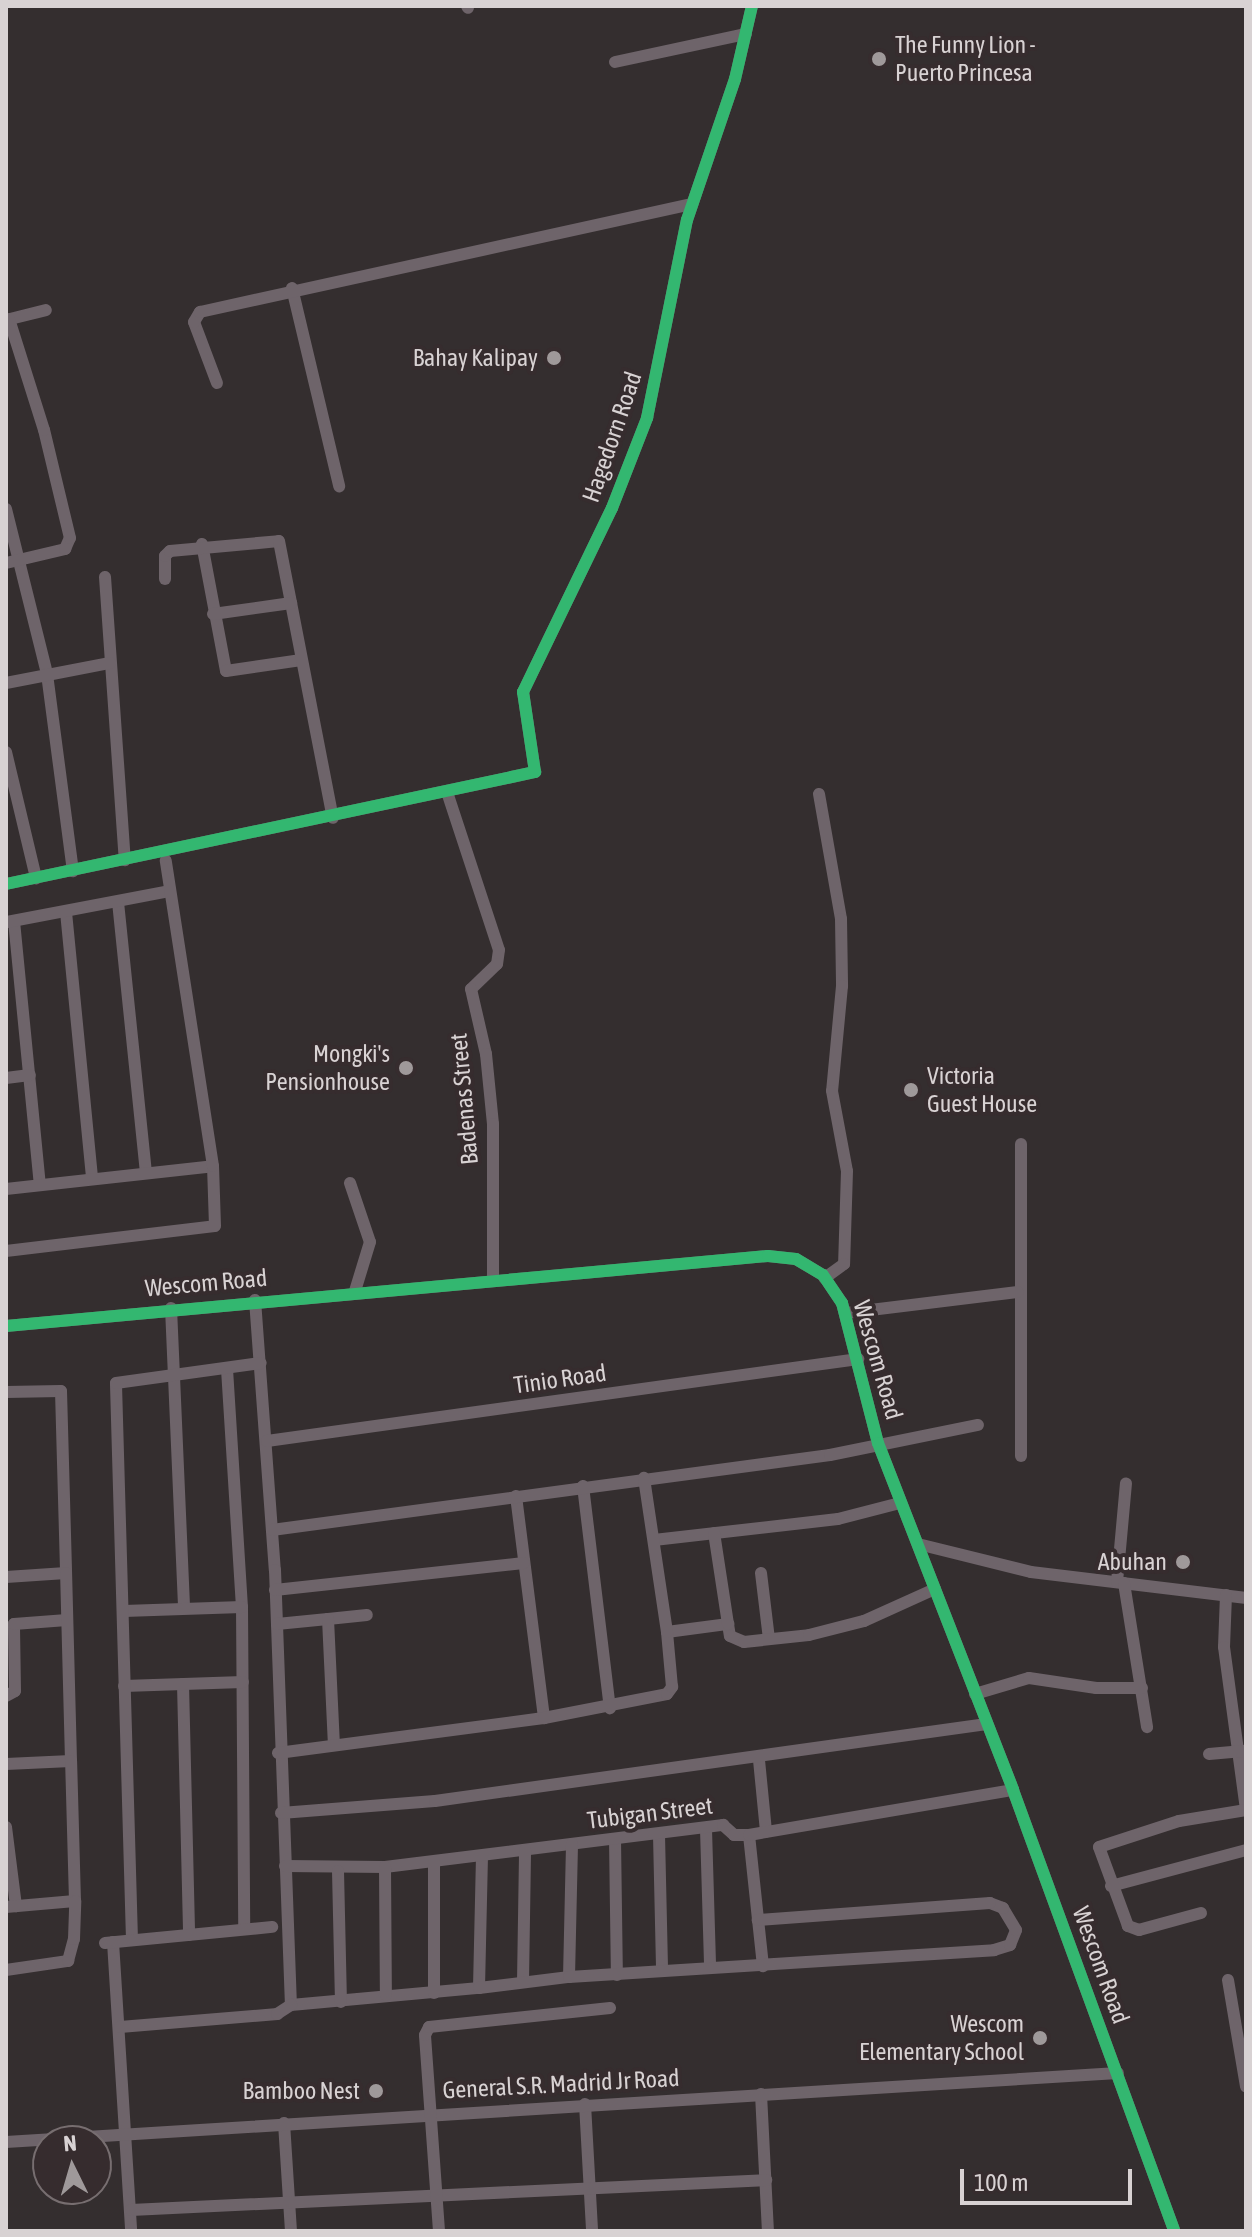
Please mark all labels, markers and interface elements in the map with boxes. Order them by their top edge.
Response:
place label: The Funny Lion - Puerto Princesa [895,31,1035,87]
marker: The Funny Lion - Puerto Princesa [870,50,888,68]
place label: Bahay Kalipay [413,344,538,372]
marker: Bahay Kalipay [545,349,563,367]
street label: Hagedorn Road [576,368,648,506]
street label: Badenas Street [444,1032,484,1166]
place label: Mongki's Pensionhouse [265,1040,390,1096]
marker: Mongki's Pensionhouse [397,1059,415,1077]
place label: Victoria Guest House [927,1062,1037,1118]
marker: Victoria Guest House [902,1081,920,1099]
street label: Wescom Road [144,1263,268,1303]
street label: Wescom Road [847,1297,909,1423]
street label: Tinio Road [512,1358,608,1400]
place label: Abuhan [1098,1548,1167,1576]
marker: Abuhan [1174,1553,1192,1571]
street label: Tubigan Street [586,1791,714,1835]
street label: Wescom Road [1067,1902,1135,2028]
place label: Wescom Elementary School [859,2010,1024,2066]
marker: Wescom Elementary School [1031,2029,1049,2047]
street label: General S.R. Madrid Jr Road [442,2063,680,2105]
place label: Bamboo Nest [243,2077,360,2105]
marker: Bamboo Nest [367,2082,385,2100]
north arrow [32,2125,112,2205]
text: N [62,2130,78,2157]
scale bar [964,2153,1136,2203]
text: 100 m [974,2169,1028,2196]

